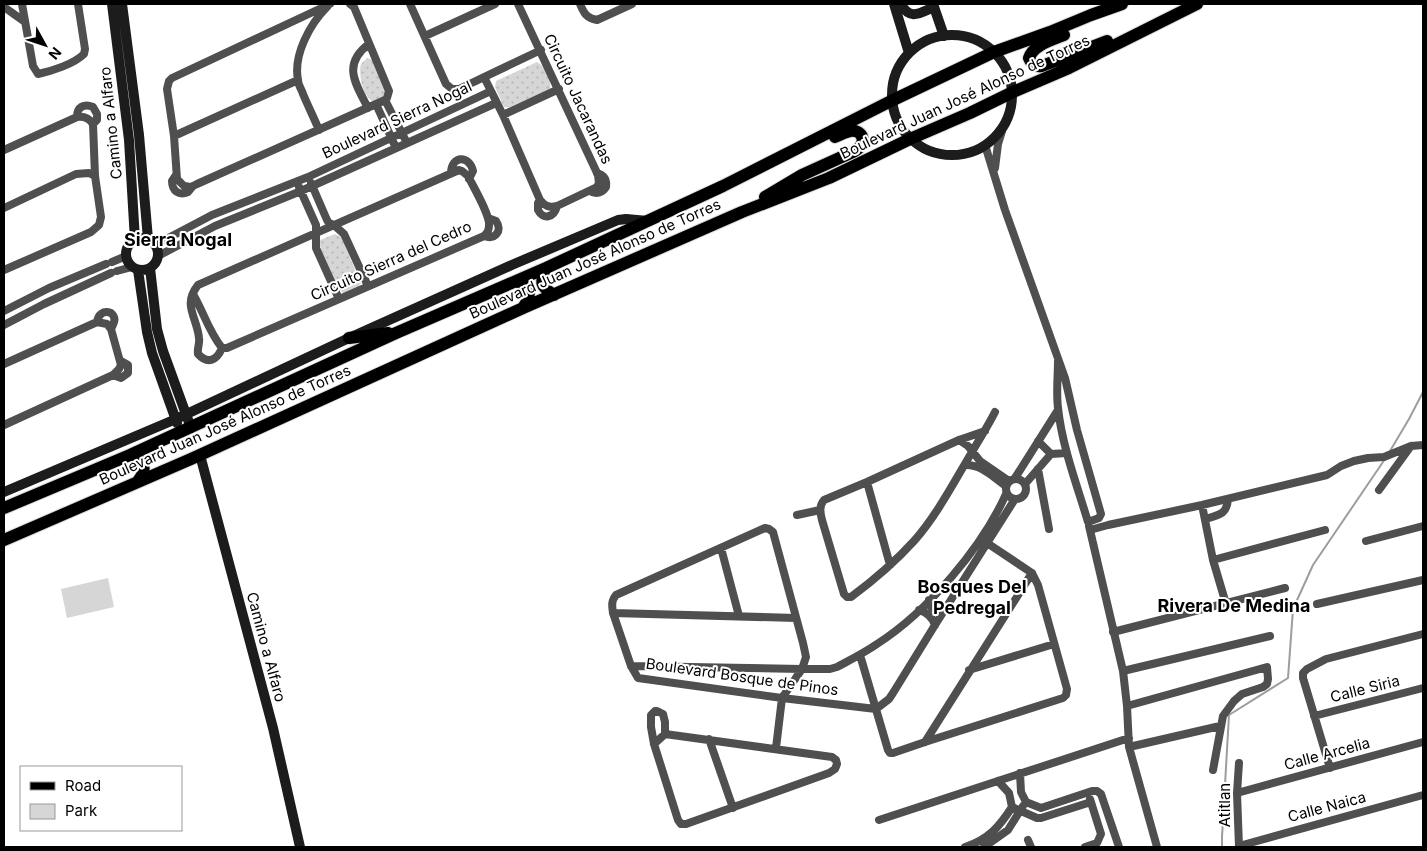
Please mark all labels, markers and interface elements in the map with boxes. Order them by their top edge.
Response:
north arrow [20,20,70,70]
street label: Boulevard Juan José Alonso de Torres [837,30,1093,163]
street label: Circuito Jacarandas [540,31,617,167]
text: N [45,44,65,63]
street label: Camino a Alfaro [95,66,126,180]
street label: Boulevard Sierra Nogal [319,76,475,163]
street label: Boulevard Juan José Alonso de Torres [466,194,724,323]
street label: Circuito Sierra del Cedro [307,216,474,305]
district label: Sierra Nogal [124,229,232,250]
street label: Boulevard Juan José Alonso de Torres [96,360,354,489]
district label: Bosques Del Pedregal [917,576,1027,618]
street label: Camino a Alfaro [243,590,290,704]
district label: Rivera De Medina [1157,595,1311,616]
street label: Boulevard Bosque de Pinos [645,654,840,699]
street label: Calle Siria [1328,671,1402,706]
street label: Calle Arcelia [1282,733,1372,774]
legend [20,766,182,831]
text: Road [65,776,101,795]
street label: Atitlan [1215,783,1234,827]
street label: Calle Naica [1286,787,1368,826]
text: Park [65,801,98,820]

